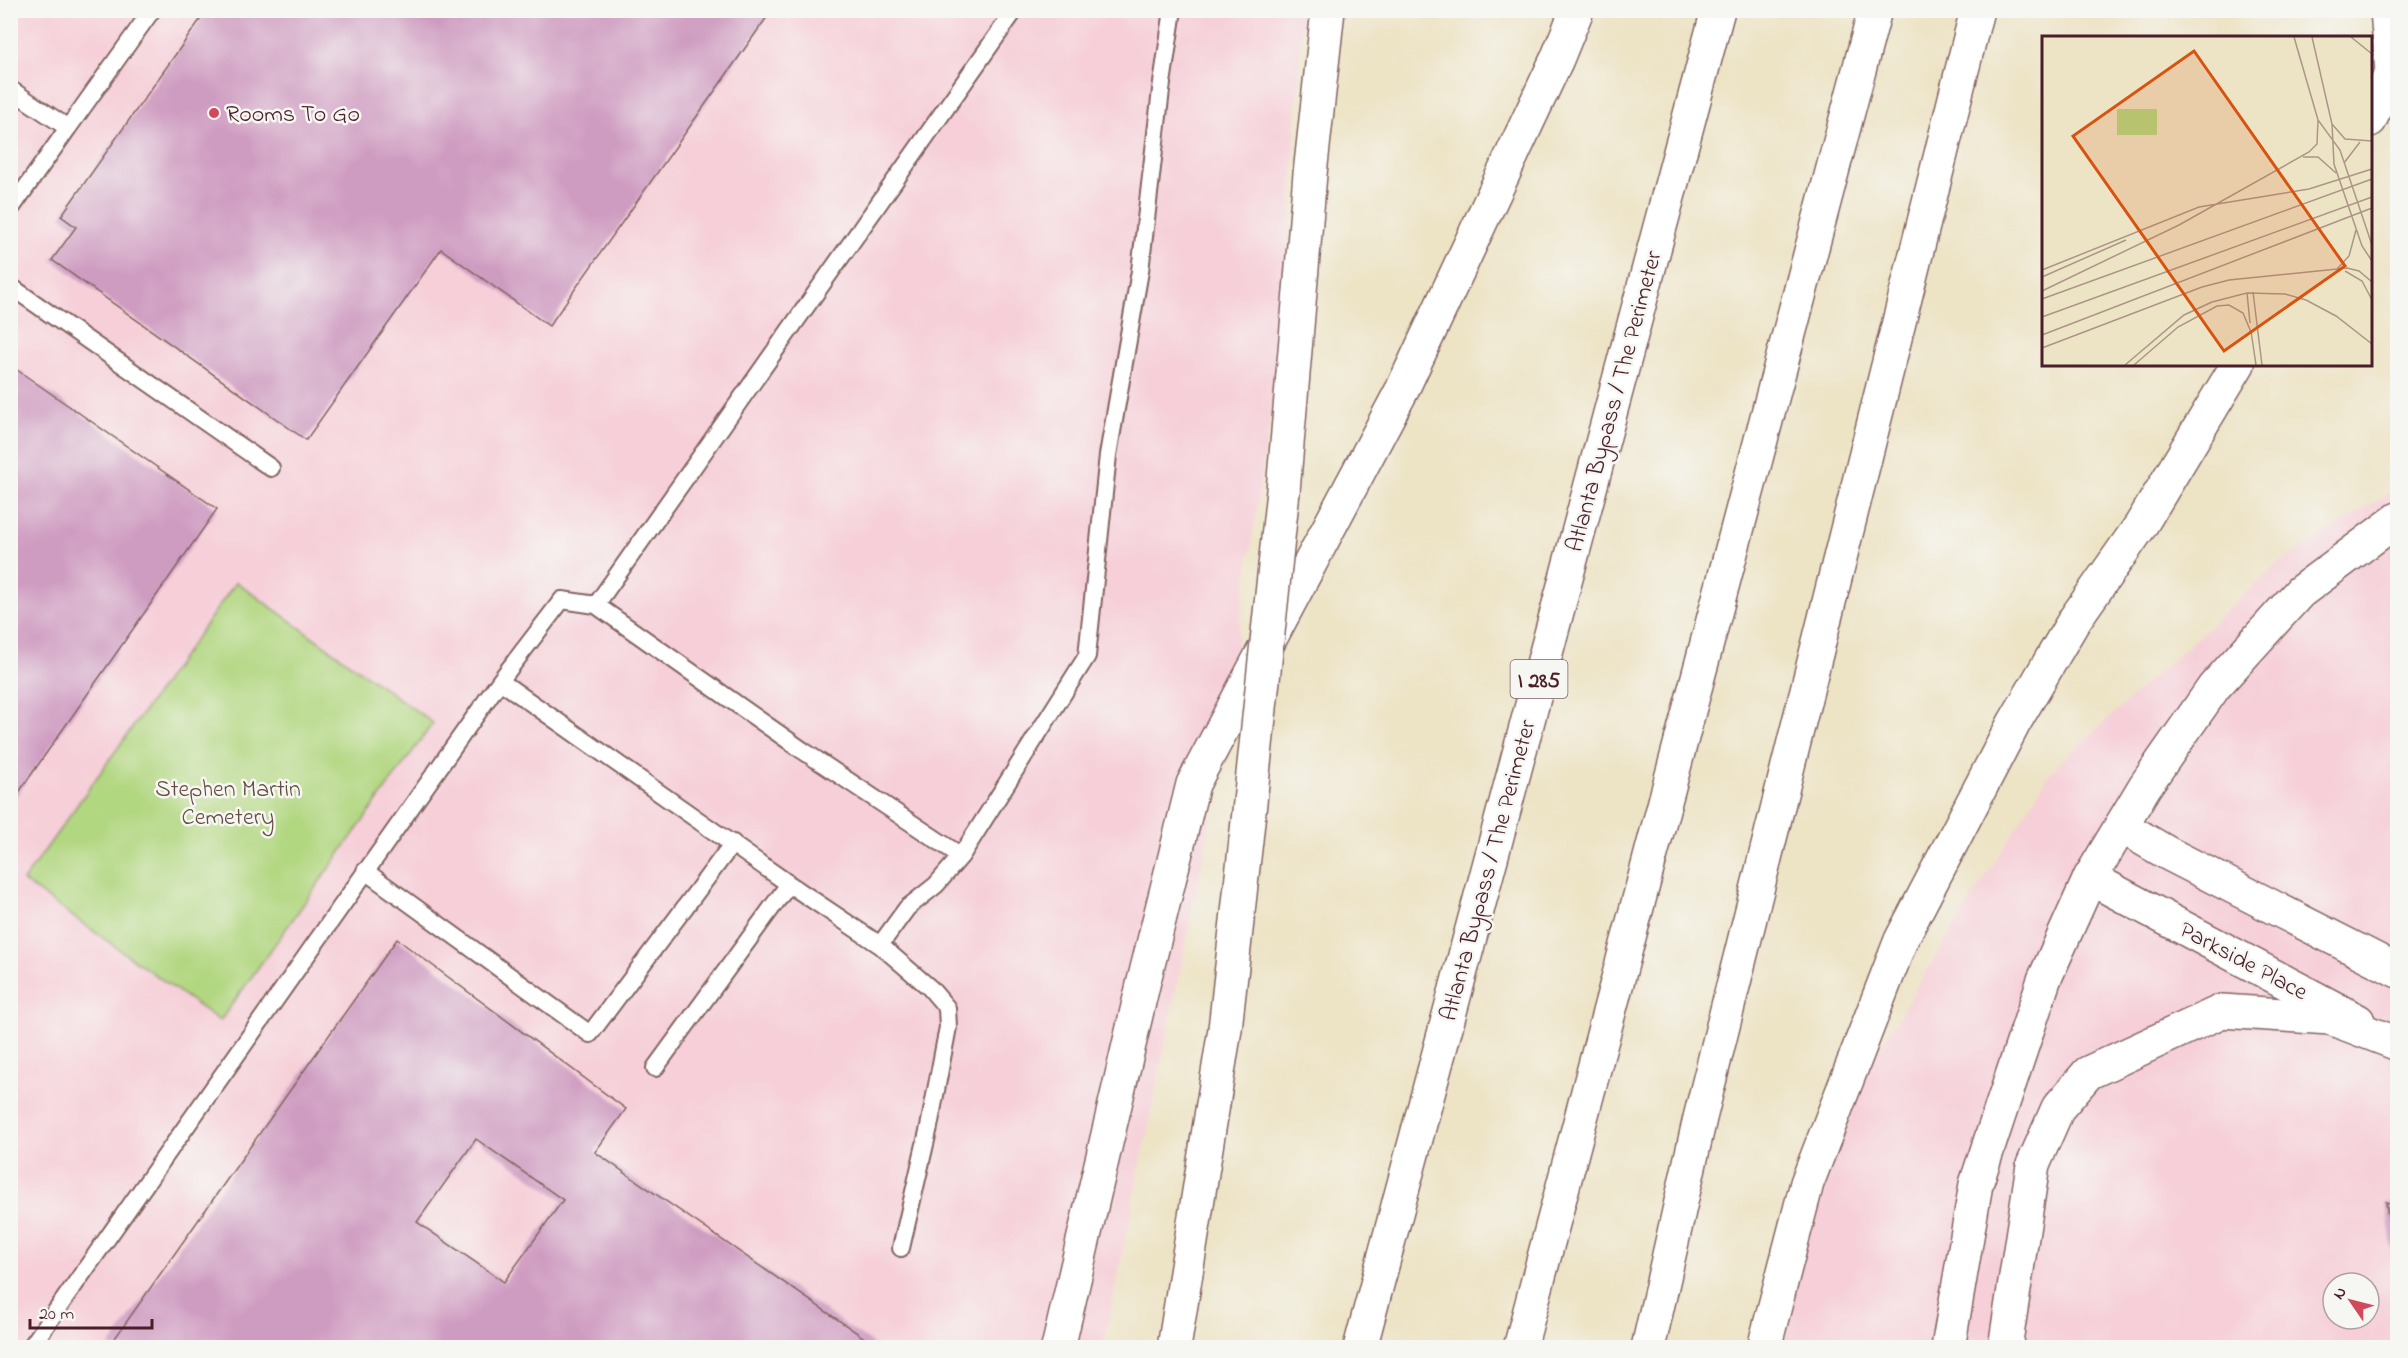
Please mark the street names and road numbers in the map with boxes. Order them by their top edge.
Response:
street label: Atlanta Bypass / The Perimeter [1558,247,1674,556]
road number: I 285 [1510,660,1568,698]
street label: Atlanta Bypass / The Perimeter [1432,716,1548,1025]
street label: Parkside Place [2172,914,2314,1011]

